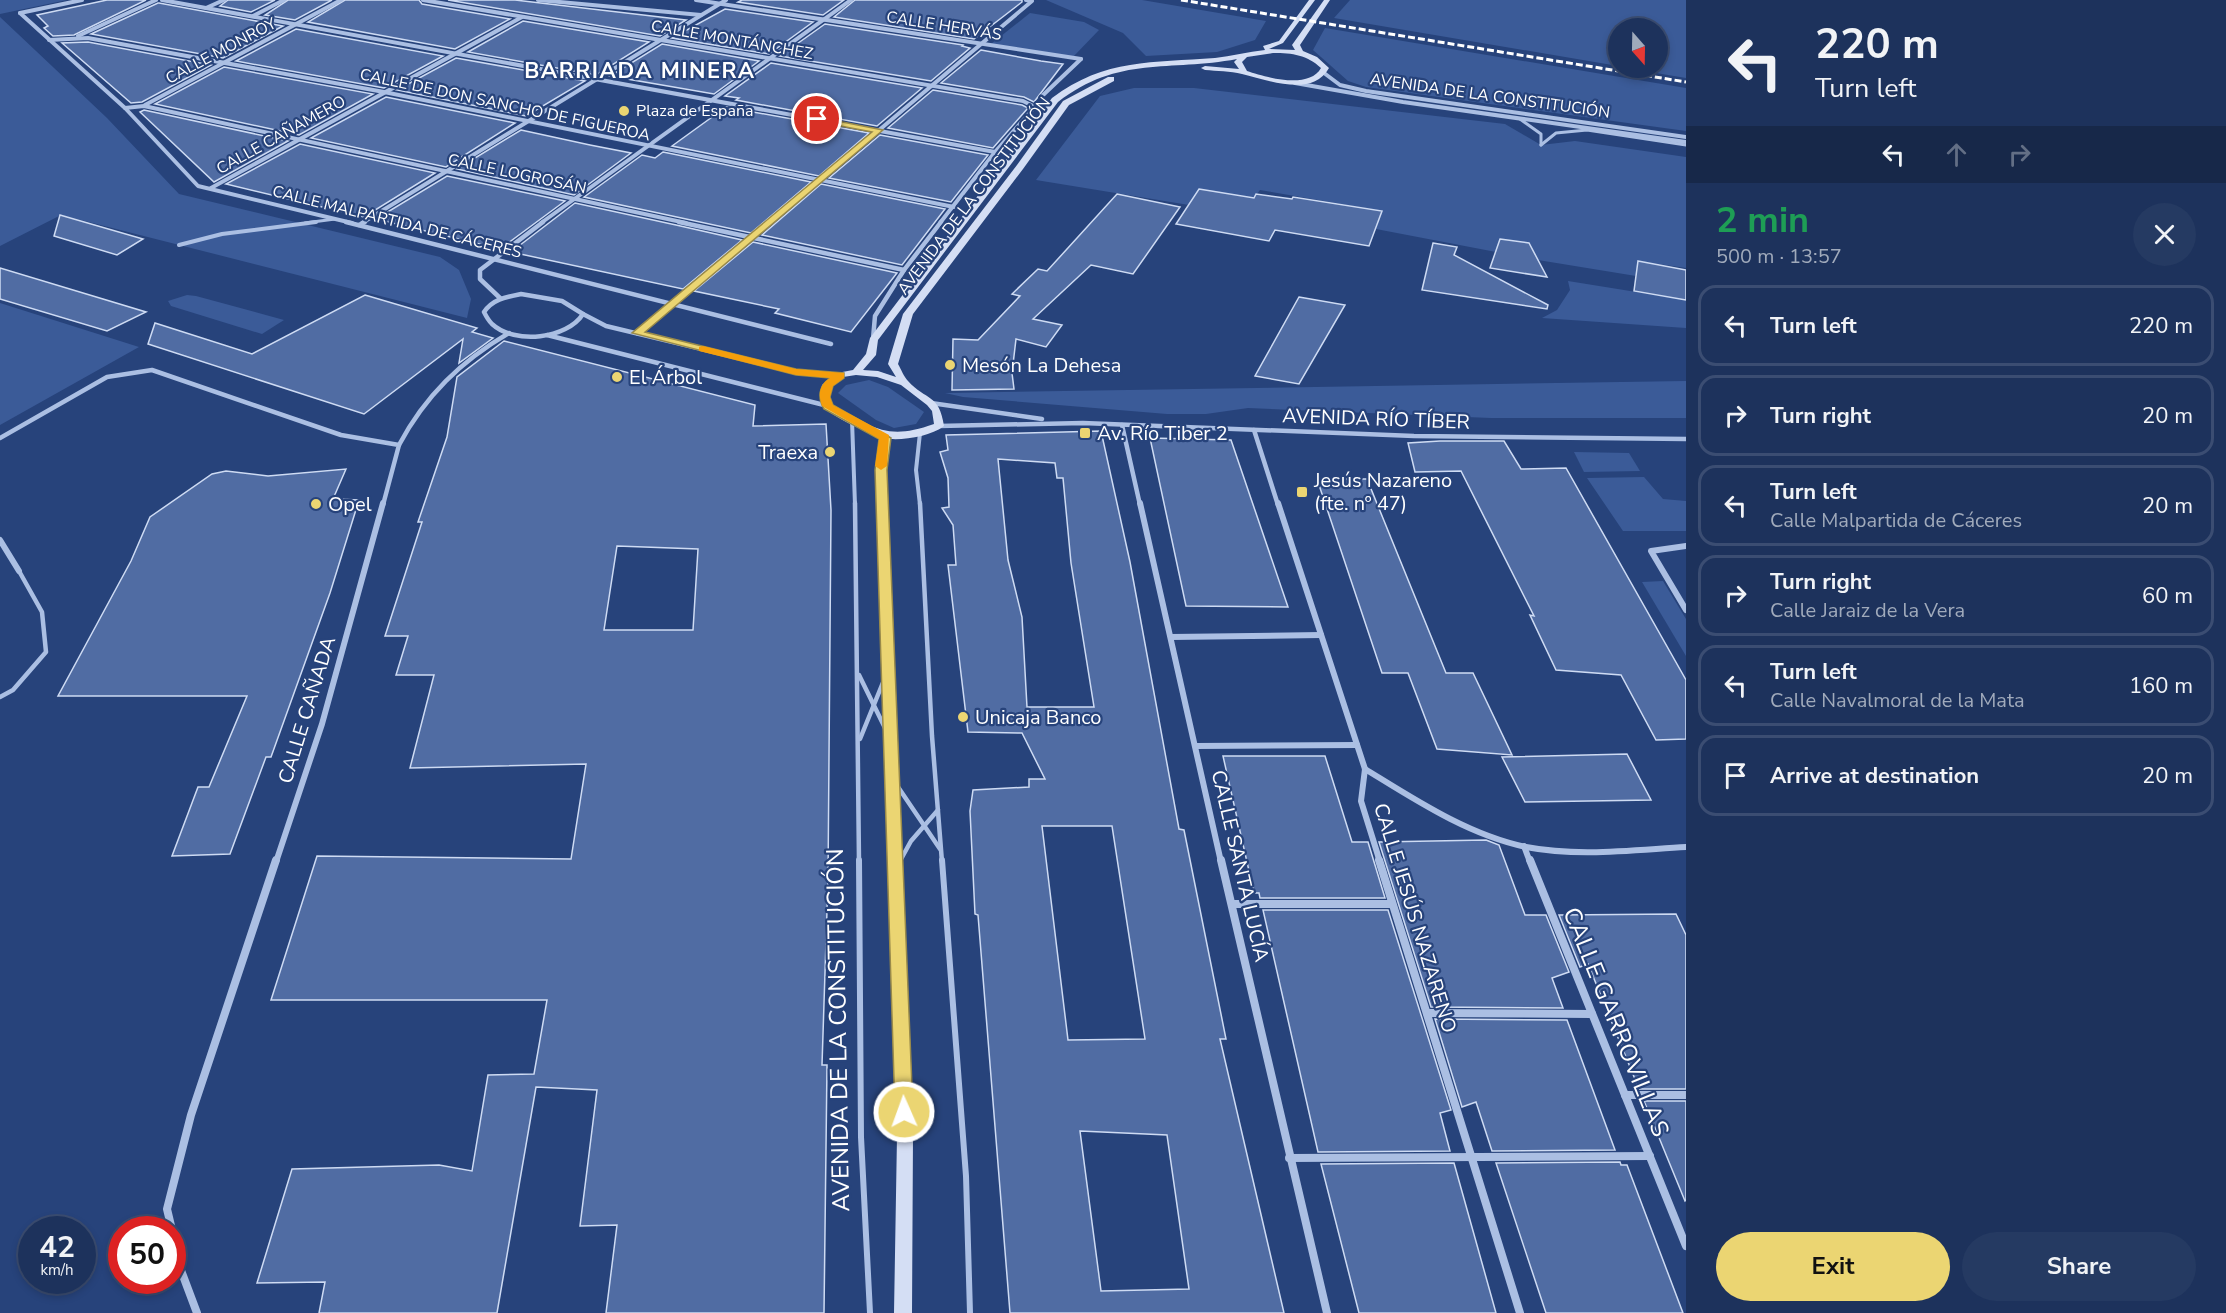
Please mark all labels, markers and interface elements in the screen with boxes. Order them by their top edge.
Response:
street label: CALLE HERVÁS [885,6,1003,46]
street label: CALLE MONROY [162,12,281,89]
street label: CALLE MONTÁNCHEZ [649,15,815,65]
text: 220 m [1815,16,1939,73]
north arrow [1608,18,1668,78]
map controls [1608,18,1668,78]
icon: left [1716,24,1794,102]
district label: BARRIADA MINERA [524,56,756,86]
street label: CALLE DE DON SANCHO DE FIGUEROA [358,63,652,147]
street label: AVENIDA DE LA CONSTITUCIÓN [1369,68,1611,124]
text: Turn left [1815,70,1916,107]
street label: CALLE CAÑAMERO [212,90,350,180]
pin [791,93,842,144]
street label: AVENIDA DE LA CONSTITUCIÓN [892,93,1056,299]
place label: Plaza de España [636,100,754,122]
icon: arrive [800,102,833,135]
marker: Plaza de España [617,104,631,118]
icon: left [1877,138,1910,171]
icon: ahead [1940,138,1973,171]
icon: right [2003,138,2036,171]
street label: CALLE LOGROSÁN [446,149,588,199]
street label: CALLE MALPARTIDA DE CÁCERES [270,180,524,264]
text: 2 min [1716,196,1809,245]
button: close [2133,203,2196,266]
text: 500 m · 13:57 [1716,243,1842,270]
icon: left [1719,309,1752,342]
text: Turn left [1770,311,1857,341]
text: 220 m [2129,311,2193,341]
place label: Mesón La Dehesa [962,352,1121,379]
marker: Mesón La Dehesa [943,358,957,372]
place label: El Árbol [629,364,702,391]
marker: El Árbol [610,370,624,384]
icon: right [1719,399,1752,432]
text: Turn right [1770,401,1871,431]
text: 20 m [2142,401,2193,431]
street label: AVENIDA RÍO TÍBER [1282,402,1470,436]
place label: Av. Río Tiber 2 [1097,420,1228,447]
marker: Av. Río Tiber 2 [1078,426,1092,440]
place label: Traexa [758,439,818,466]
marker: Traexa [823,445,837,459]
place label: Jesús Nazareno (fte. nº 47) [1313,467,1452,517]
text: Turn left [1770,477,1857,507]
marker: Jesús Nazareno (fte. nº 47) [1295,485,1309,499]
icon: left [1719,489,1752,522]
place label: Opel [328,491,372,518]
text: 20 m [2142,491,2193,521]
marker: Opel [309,497,323,511]
text: Calle Malpartida de Cáceres [1770,507,2022,534]
text: Turn right [1770,567,1871,597]
icon: right [1719,579,1752,612]
text: 60 m [2142,581,2193,611]
text: Calle Jaraiz de la Vera [1770,597,1965,624]
street label: CALLE CAÑADA [272,633,342,787]
text: Turn left [1770,657,1857,687]
icon: left [1719,669,1752,702]
text: 160 m [2129,671,2193,701]
text: Calle Navalmoral de la Mata [1770,687,2025,714]
place label: Unicaja Banco [975,704,1101,731]
marker: Unicaja Banco [956,710,970,724]
icon: arrive [1719,759,1752,792]
text: Arrive at destination [1770,761,1979,791]
text: 20 m [2142,761,2193,791]
street label: CALLE SANTA LUCÍA [1205,767,1275,965]
street label: CALLE JESÚS NAZARENO [1367,800,1463,1036]
street label: AVENIDA DE LA CONSTITUCIÓN [819,848,857,1212]
street label: CALLE GARROVILLAS [1555,903,1677,1141]
position arrow [872,1080,936,1144]
speed limit sign: 50 [108,1216,186,1294]
text: 42 [39,1227,75,1268]
button: Exit [1716,1232,1950,1301]
button: Share [1962,1232,2196,1301]
text: km/h [40,1260,74,1280]

